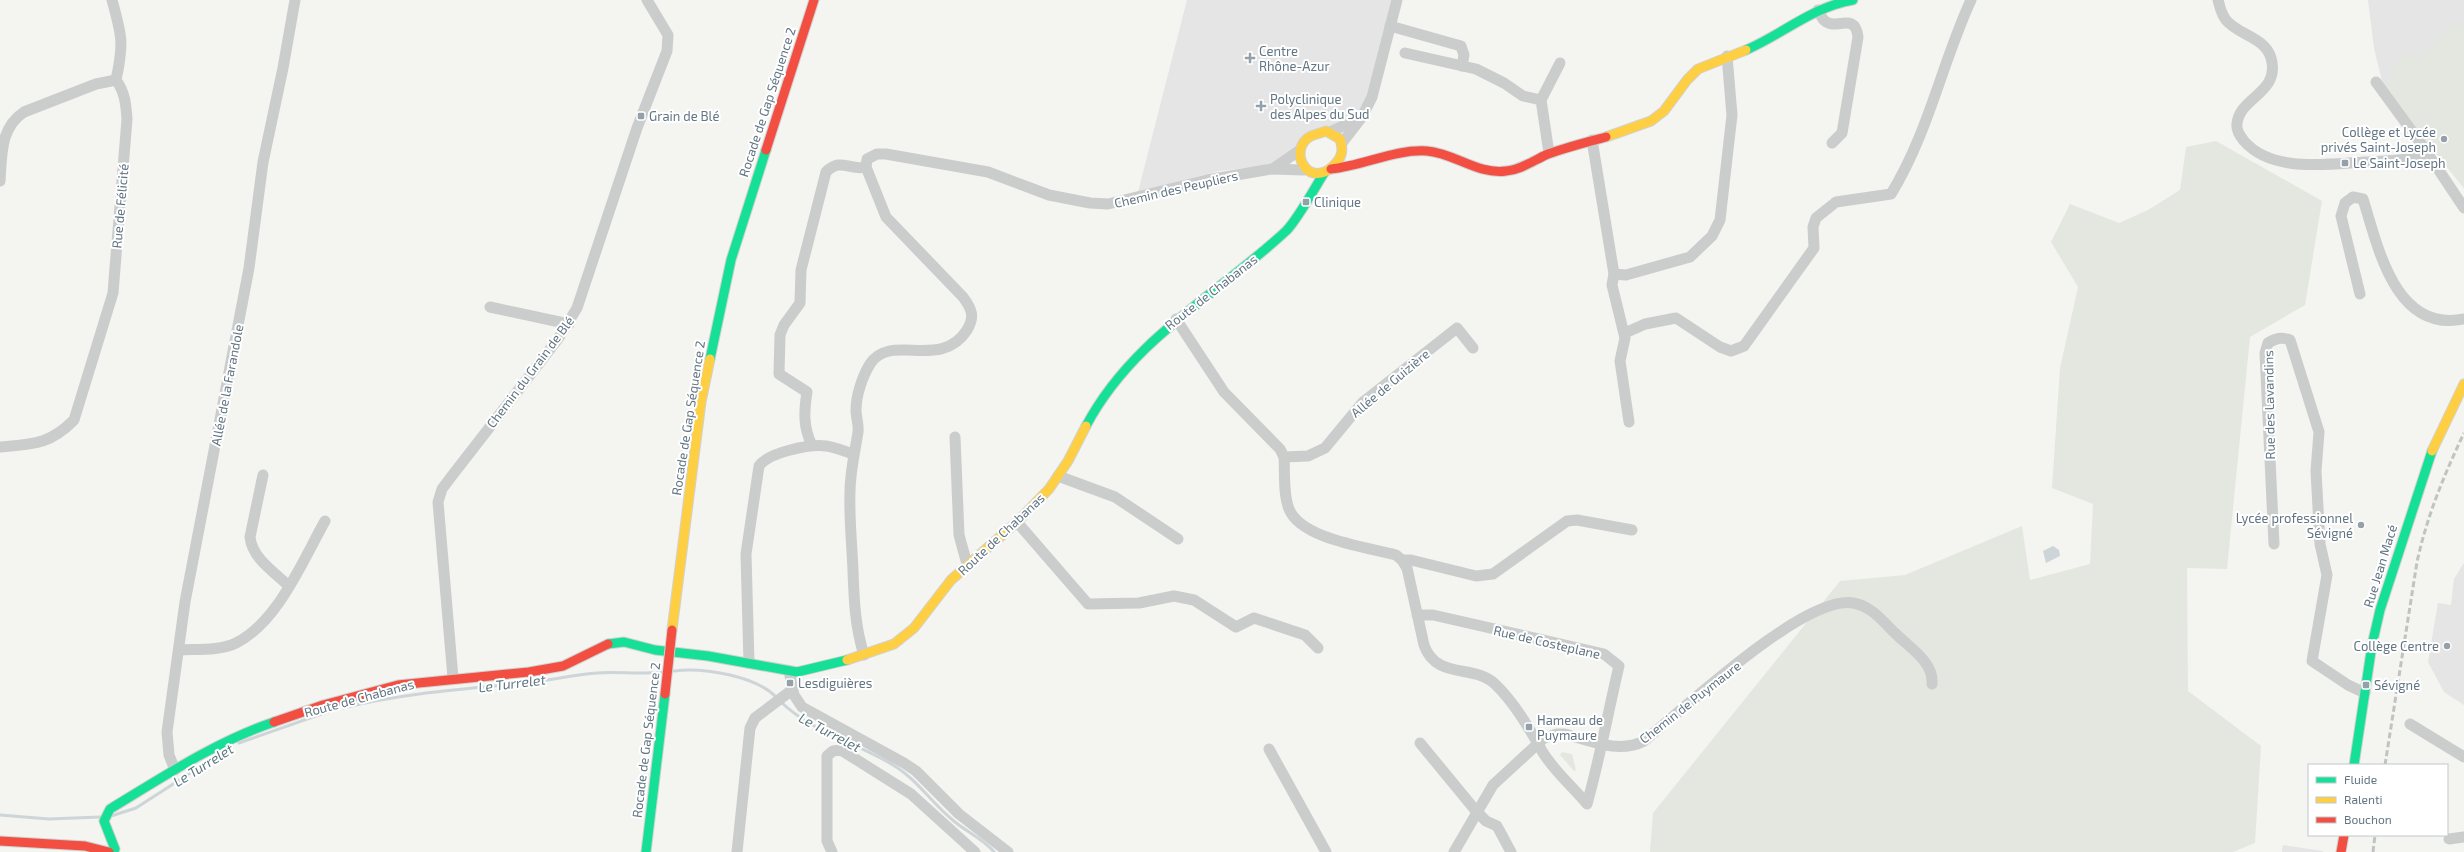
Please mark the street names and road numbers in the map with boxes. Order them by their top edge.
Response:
street label: Rocade de Gap Séquence 2 [735,25,799,179]
street label: Rue de Félicité [108,163,132,249]
street label: Chemin des Peupliers [1113,167,1239,211]
street label: Route de Chabanas [1162,251,1260,333]
street label: Chemin du Grain de Blé [483,313,577,431]
street label: Allée de la Farandole [207,323,247,447]
street label: Rocade de Gap Séquence 2 [668,340,708,496]
street label: Allée de Guizière [1347,345,1433,421]
street label: Rue des Lavandins [2260,350,2278,460]
street label: Route de Chabanas [954,490,1048,578]
street label: Rue Jean Macé [2360,523,2400,609]
street label: Rue de Costeplane [1492,622,1602,662]
street label: Chemin de Puymaure [1636,657,1744,747]
street label: Rocade de Gap Séquence 2 [629,661,663,819]
street label: Route de Chabanas [302,676,416,720]

